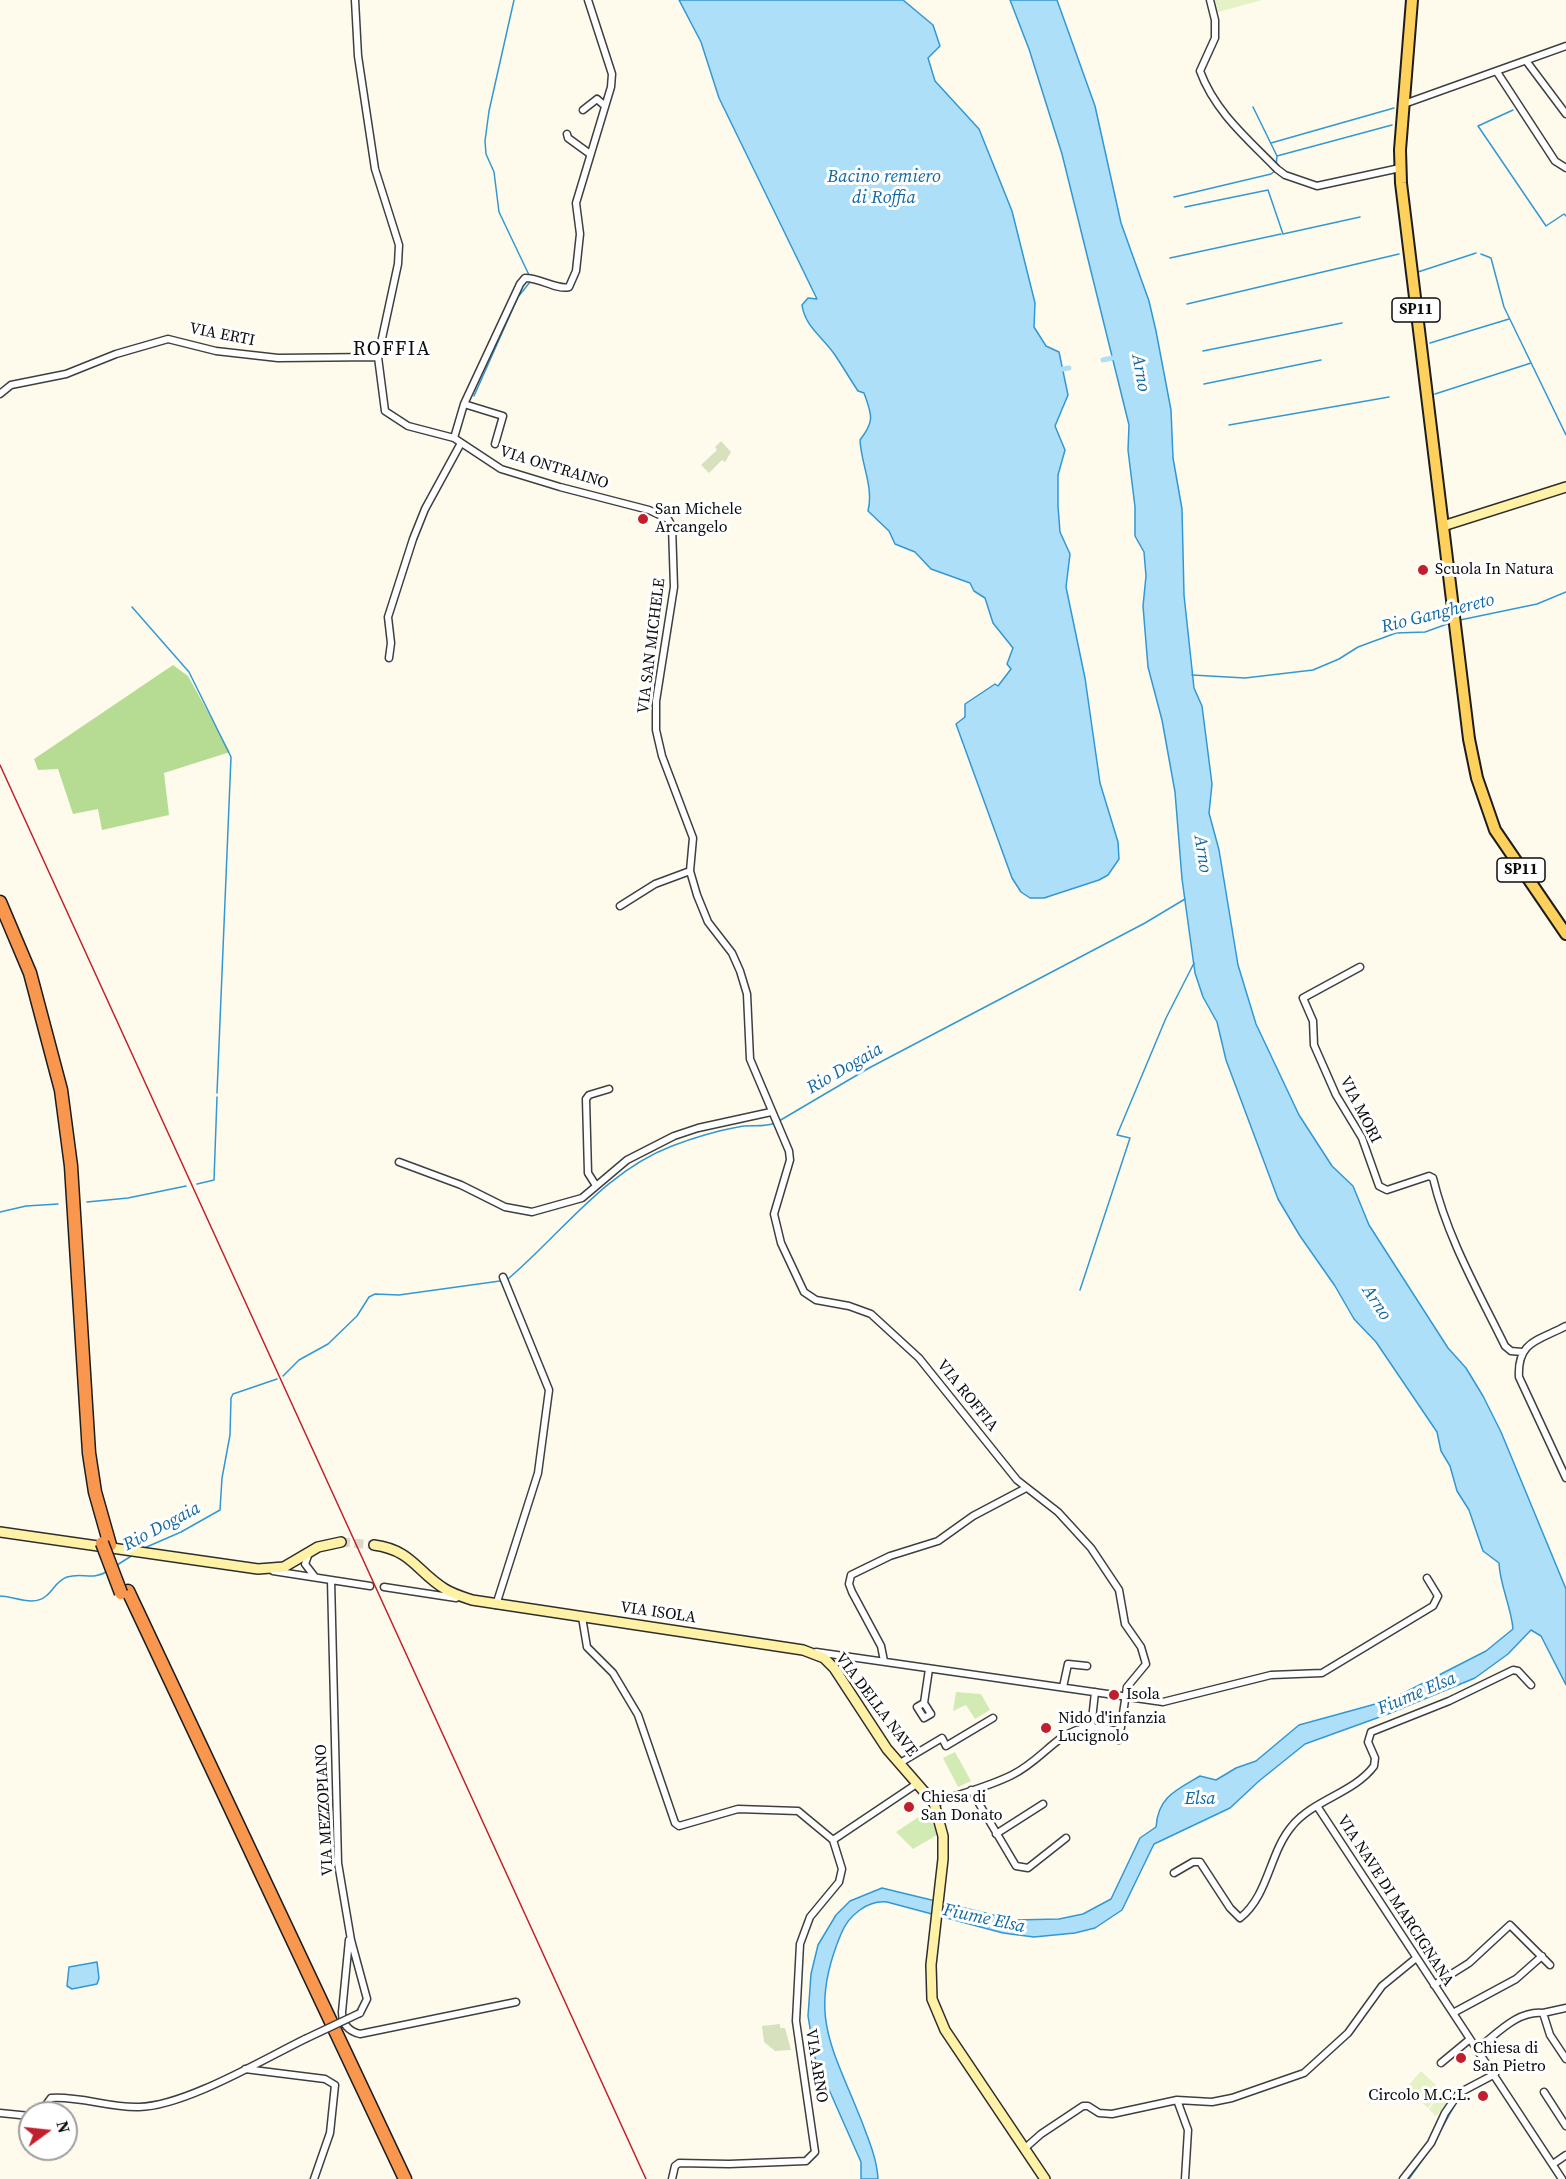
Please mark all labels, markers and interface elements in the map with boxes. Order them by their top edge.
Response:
water label: Bacino remiero di Roffia [827,166,941,208]
road number: SP11 [1392,298,1440,322]
street label: VIA ERTI [188,319,256,351]
district label: ROFFIA [353,338,431,362]
water label: Arno [1126,352,1154,394]
street label: VIA ONTRAINO [497,442,611,494]
place label: San Michele Arcangelo [655,500,742,538]
marker: San Michele Arcangelo [636,512,650,526]
place label: Scuola In Natura [1435,560,1554,580]
marker: Scuola In Natura [1416,563,1430,577]
street label: VIA SAN MICHELE [634,577,670,715]
water label: Rio Ganghereto [1379,590,1497,638]
water label: Arno [1188,834,1216,874]
road number: SP11 [1497,858,1545,882]
water label: Rio Dogaia [803,1039,887,1099]
street label: VIA MORI [1335,1073,1385,1147]
water label: Arno [1357,1281,1395,1325]
street label: VIA ROFFIA [932,1356,1002,1436]
water label: Rio Dogaia [120,1498,204,1556]
street label: VIA ISOLA [619,1598,697,1628]
street label: VIA DELLA NAVE [831,1649,921,1761]
water label: Fiume Elsa [1375,1668,1459,1720]
place label: Isola [1126,1685,1160,1705]
marker: Isola [1107,1688,1121,1702]
place label: Nido d'infanzia Lucignolo [1058,1709,1166,1747]
marker: Nido d'infanzia Lucignolo [1039,1721,1053,1735]
street label: VIA MEZZOPIANO [312,1744,338,1876]
place label: Chiesa di San Donato [921,1788,1003,1826]
water label: Elsa [1184,1788,1216,1810]
marker: Chiesa di San Donato [902,1800,916,1814]
street label: VIA NAVE DI MARCIGNANA [1332,1812,1458,1990]
water label: Fiume Elsa [941,1900,1027,1938]
street label: VIA ARNO [801,2028,831,2104]
place label: Chiesa di San Pietro [1473,2039,1546,2077]
marker: Chiesa di San Pietro [1454,2051,1468,2065]
place label: Circolo M.C.L. [1368,2086,1471,2106]
marker: Circolo M.C.L. [1476,2089,1490,2103]
north arrow [18,2101,78,2161]
text: N [51,2118,76,2135]

